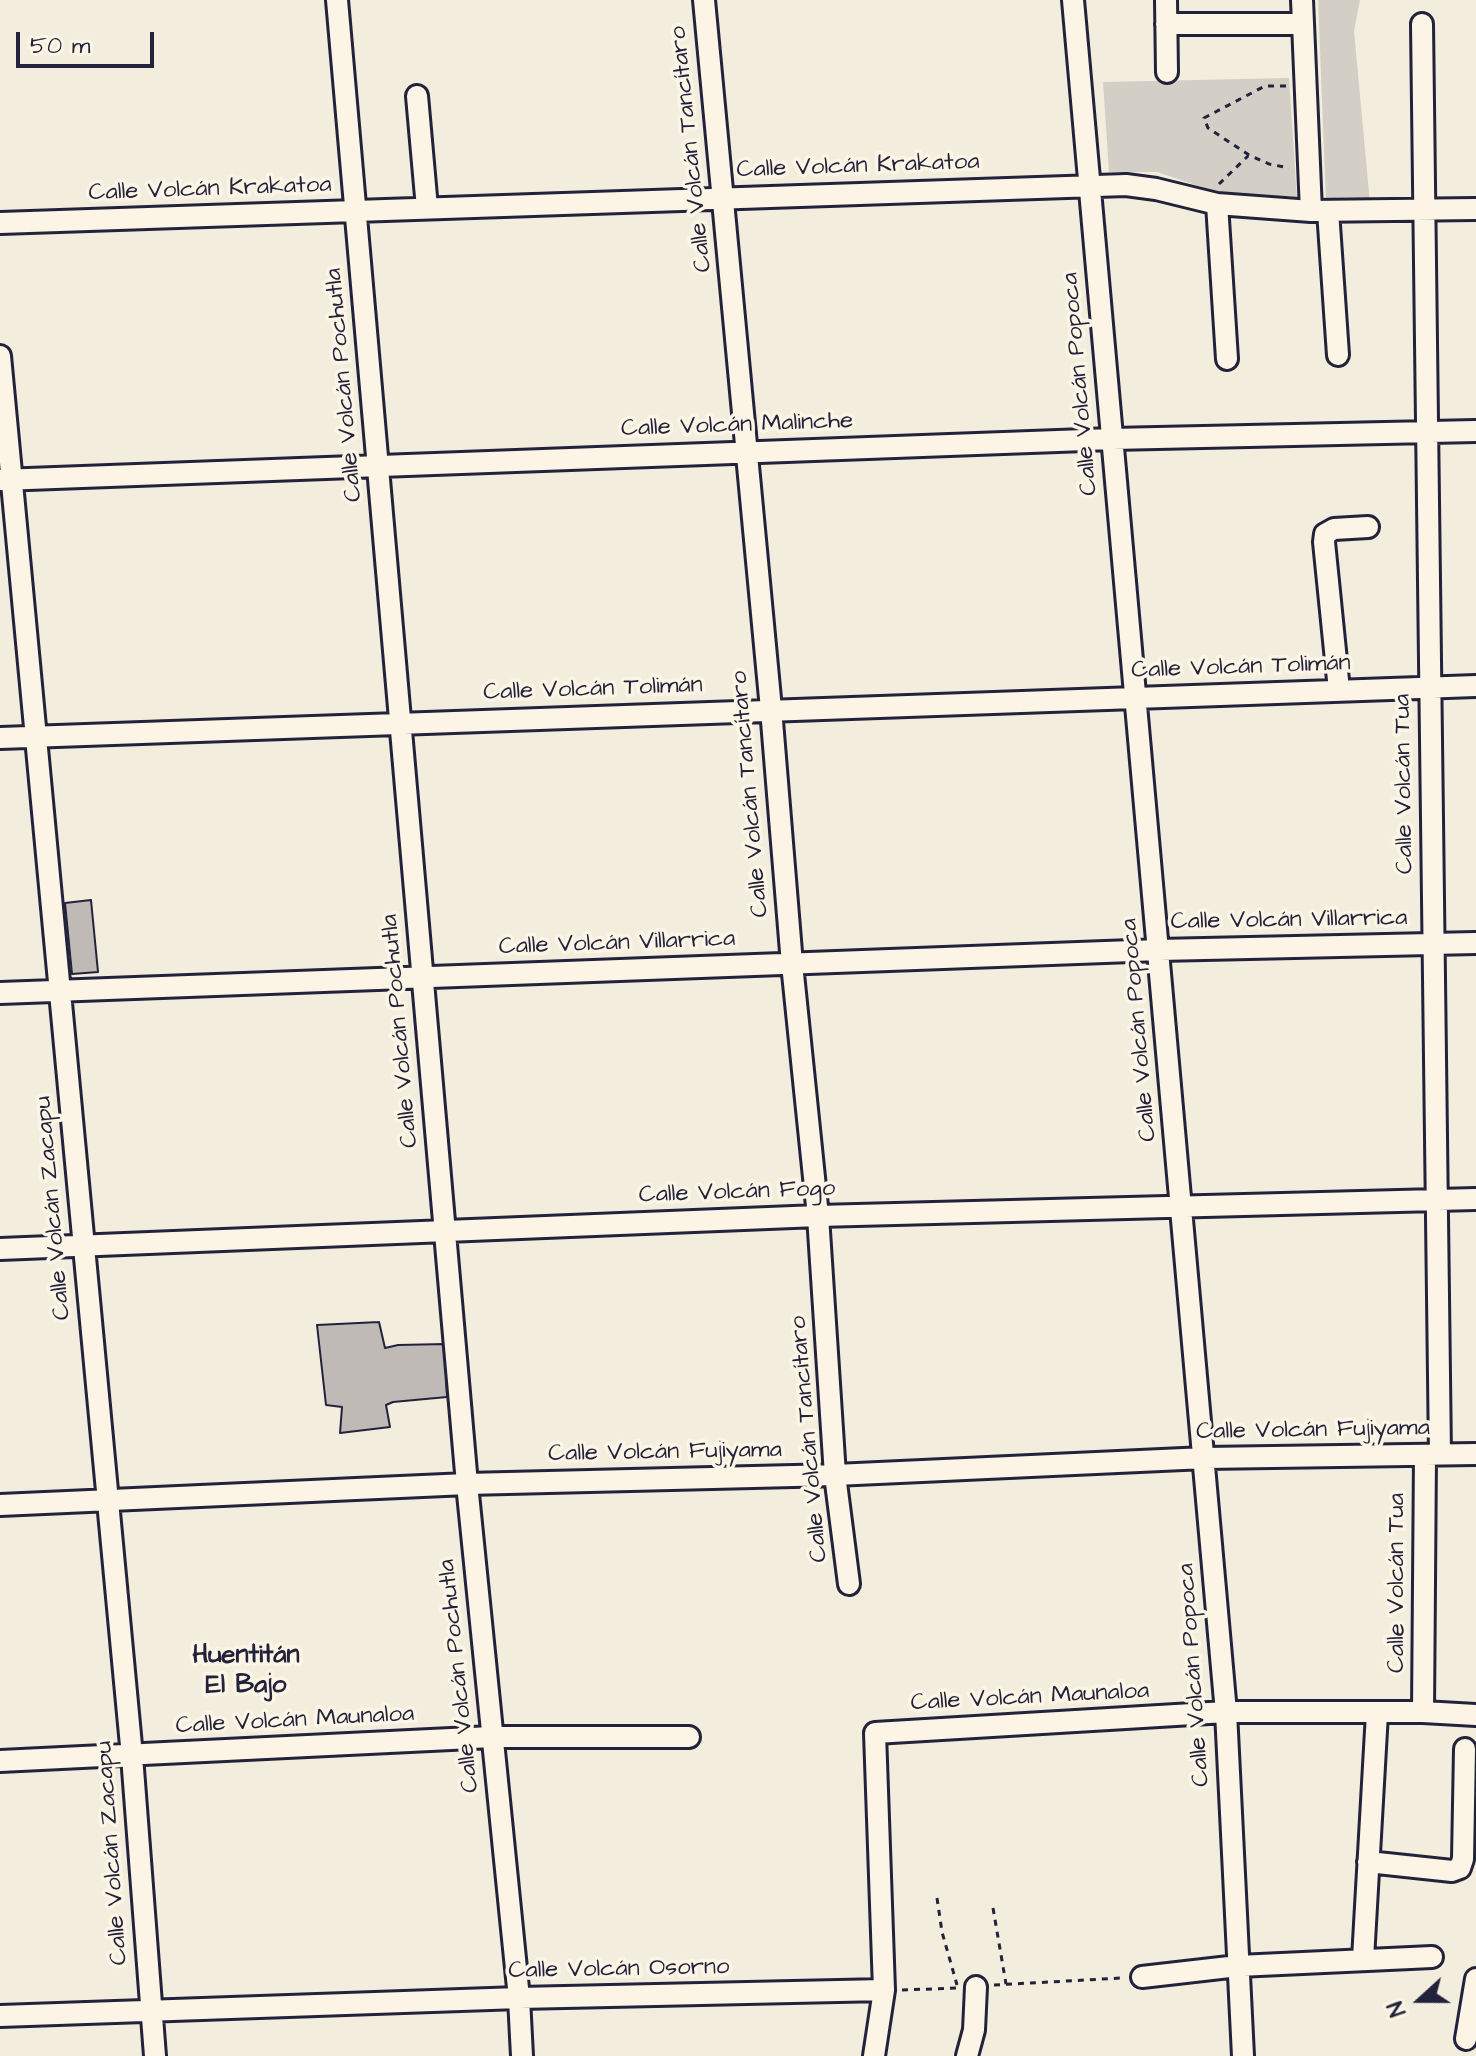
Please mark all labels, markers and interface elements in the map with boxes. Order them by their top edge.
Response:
scale bar [20,16,158,66]
street label: Calle Volcán Tancítaro [665,25,719,273]
text: 50 m [30,29,90,63]
street label: Calle Volcán Krakatoa [736,148,980,186]
street label: Calle Volcán Krakatoa [88,171,332,209]
street label: Calle Volcán Pochutla [320,267,370,503]
street label: Calle Volcán Popoca [1057,271,1105,497]
street label: Calle Volcán Malinche [620,408,854,444]
street label: Calle Volcán Tolimán [1131,650,1351,686]
street label: Calle Volcán Tancítaro [726,670,776,918]
street label: Calle Volcán Tolimán [483,672,703,708]
street label: Calle Volcán Tua [1389,694,1421,874]
street label: Calle Volcán Villarrica [1170,905,1408,937]
street label: Calle Volcán Pochutla [376,913,426,1149]
street label: Calle Volcán Popoca [1116,917,1164,1143]
street label: Calle Volcán Villarrica [498,925,736,963]
street label: Calle Volcán Zacapu [30,1095,78,1321]
street label: Calle Volcán Fogo [638,1175,836,1211]
street label: Calle Volcán Tancítaro [785,1315,835,1563]
street label: Calle Volcán Fujiyama [1196,1415,1430,1447]
street label: Calle Volcán Fujiyama [548,1437,782,1469]
street label: Calle Volcán Tua [1384,1493,1412,1673]
street label: Calle Volcán Pochutla [433,1558,487,1794]
street label: Calle Volcán Popoca [1173,1562,1217,1788]
district label: Huentitán El Bajo [192,1641,300,1702]
street label: Calle Volcán Maunaloa [910,1677,1150,1719]
street label: Calle Volcán Maunaloa [175,1700,415,1742]
street label: Calle Volcán Zacapu [91,1740,135,1966]
street label: Calle Volcán Osorno [508,1954,730,1986]
north arrow [1380,1960,1460,2040]
text: N [1380,1997,1414,2021]

